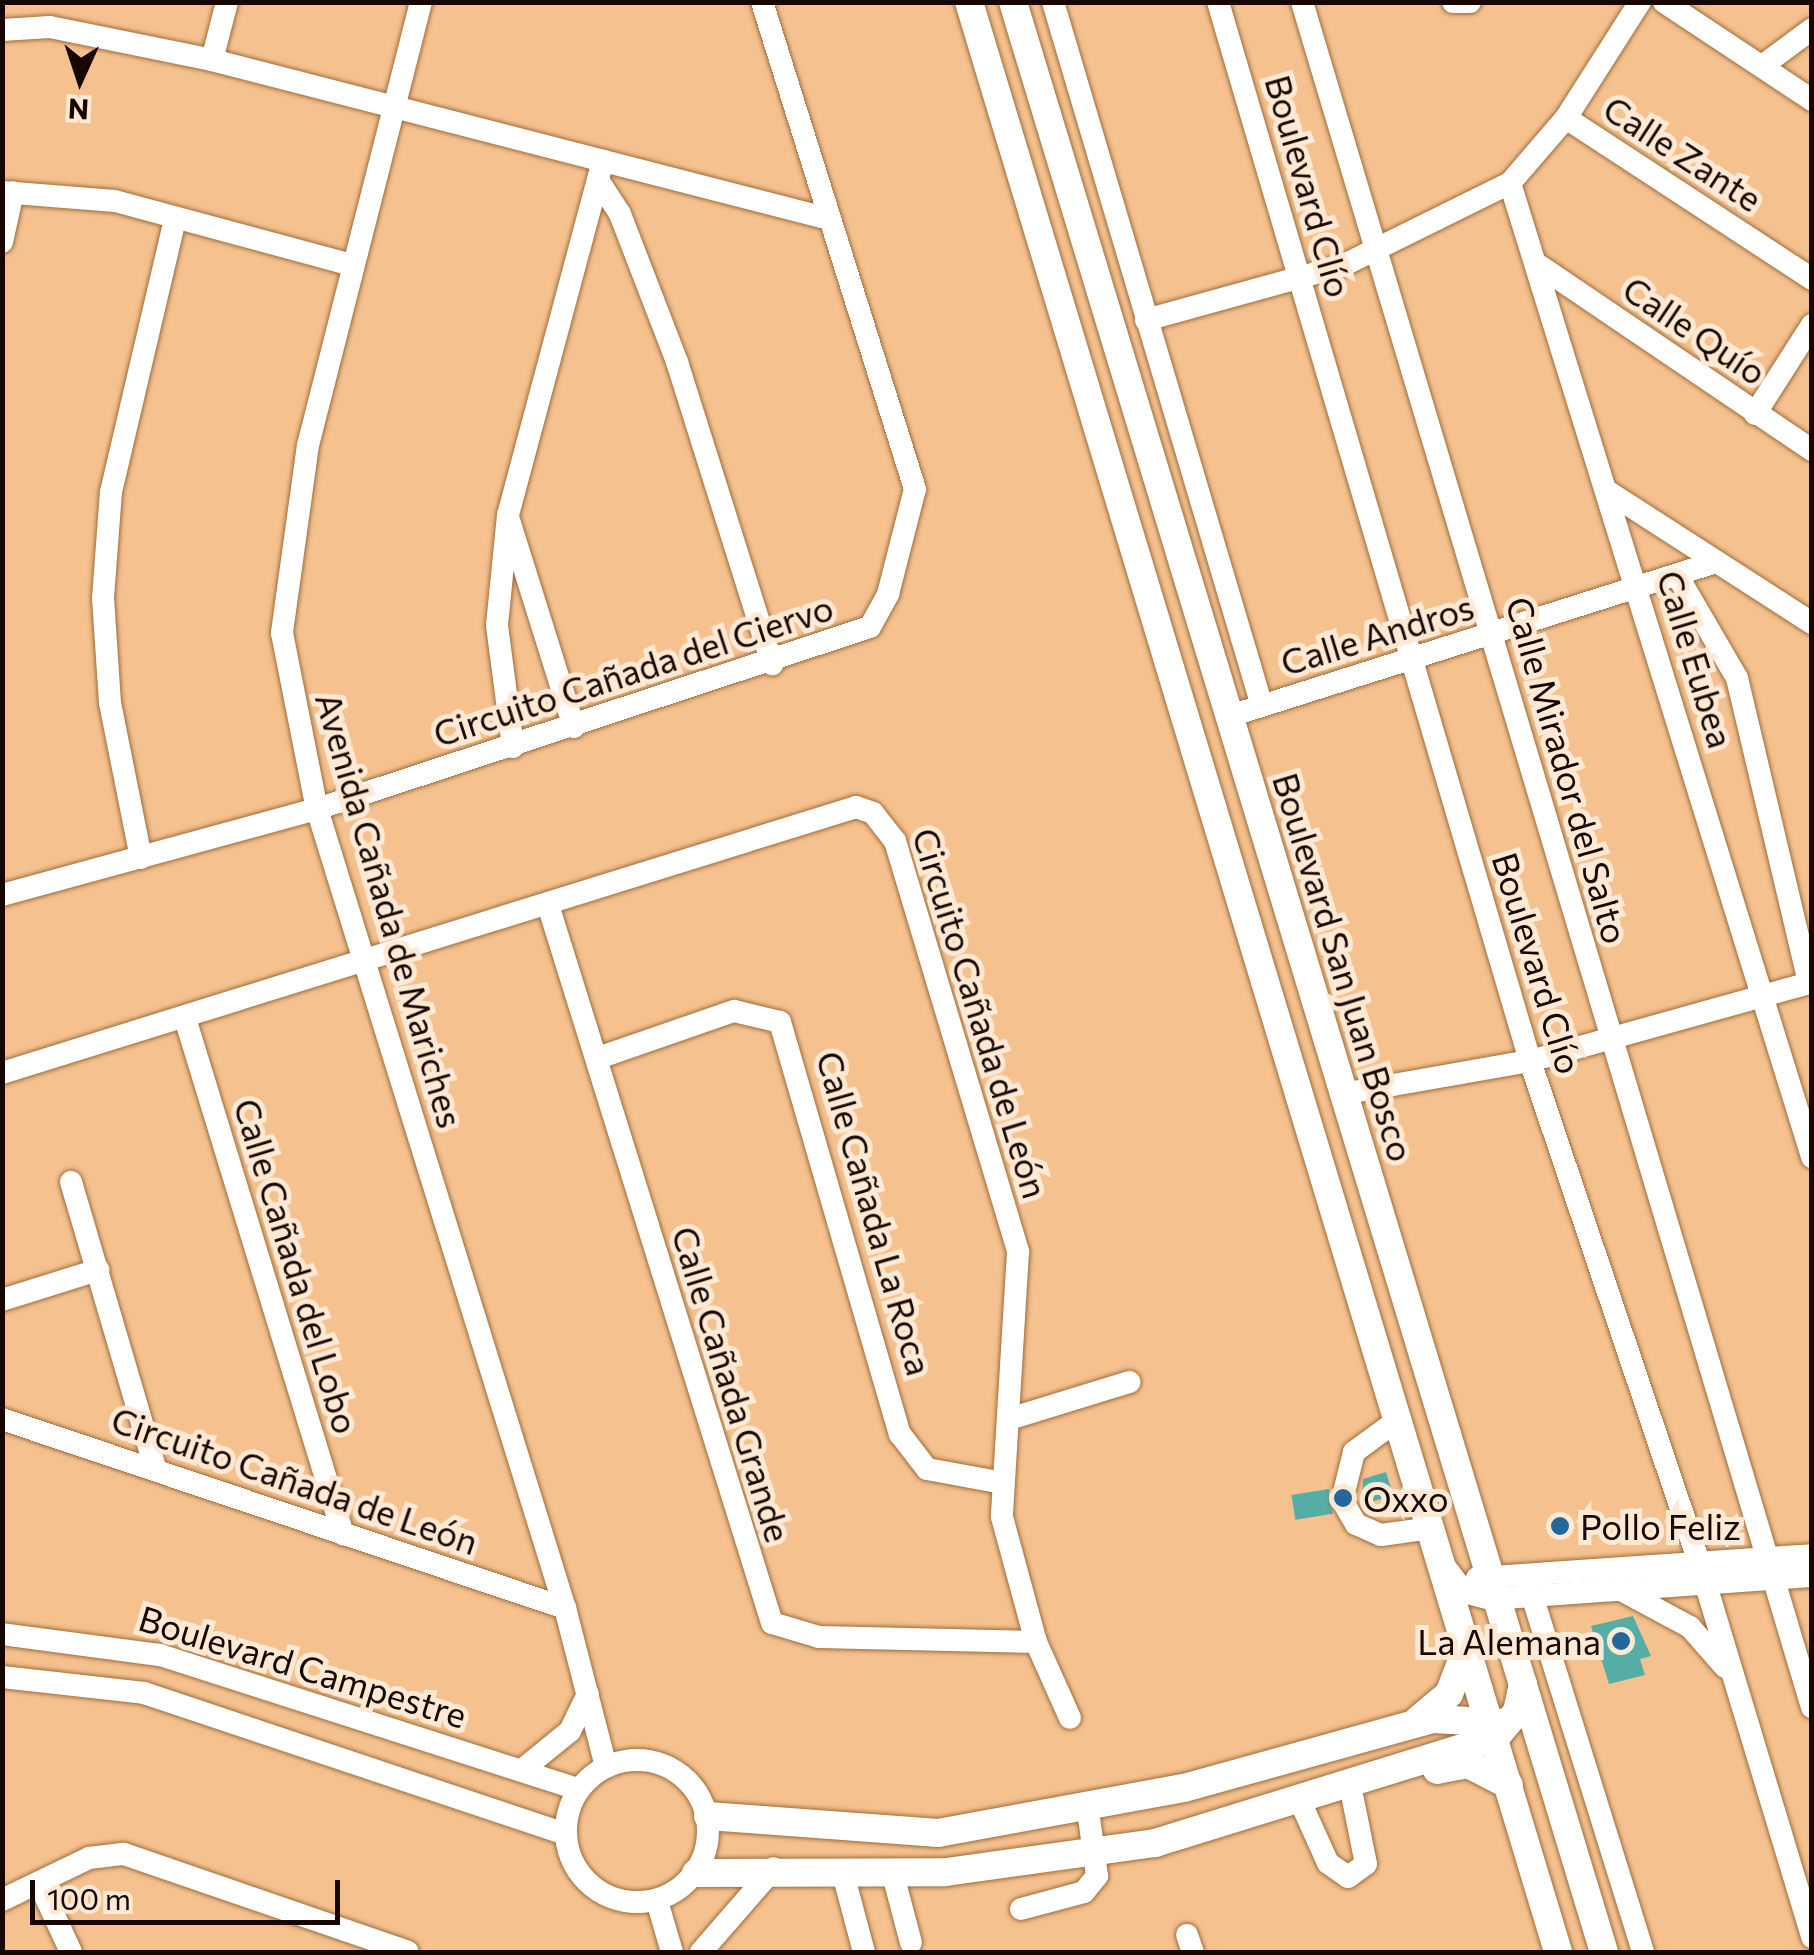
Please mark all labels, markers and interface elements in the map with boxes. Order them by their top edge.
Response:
north arrow [30,30,130,130]
street label: Boulevard Clío [1257,70,1361,302]
street label: Calle Zante [1596,86,1770,220]
text: N [67,92,90,127]
street label: Calle Quío [1616,267,1774,393]
street label: Calle Eubea [1649,565,1743,753]
street label: Circuito Cañada del Ciervo [428,585,838,755]
street label: Calle Andros [1275,585,1479,683]
street label: Calle Mirador del Salto [1498,592,1638,948]
street label: Avenida Cañada de Mariches [308,688,472,1132]
street label: Boulevard San Juan Bosco [1265,768,1423,1166]
street label: Circuito Cañada de León [905,823,1057,1203]
street label: Boulevard Clío [1484,847,1592,1079]
street label: Calle Cañada La Roca [809,1046,941,1380]
street label: Calle Cañada del Lobo [226,1094,368,1438]
street label: Calle Cañada Grande [664,1221,800,1547]
street label: Circuito Cañada de León [106,1398,484,1562]
place label: Oxxo [1363,1477,1449,1519]
marker: Oxxo [1332,1487,1354,1509]
place label: Pollo Feliz [1580,1505,1741,1547]
marker: Pollo Feliz [1549,1515,1571,1537]
street label: Boulevard Campestre [134,1596,472,1736]
place label: La Alemana [1417,1620,1601,1662]
marker: La Alemana [1610,1630,1632,1652]
scale bar [35,1860,345,1922]
text: 100 m [47,1879,131,1916]

